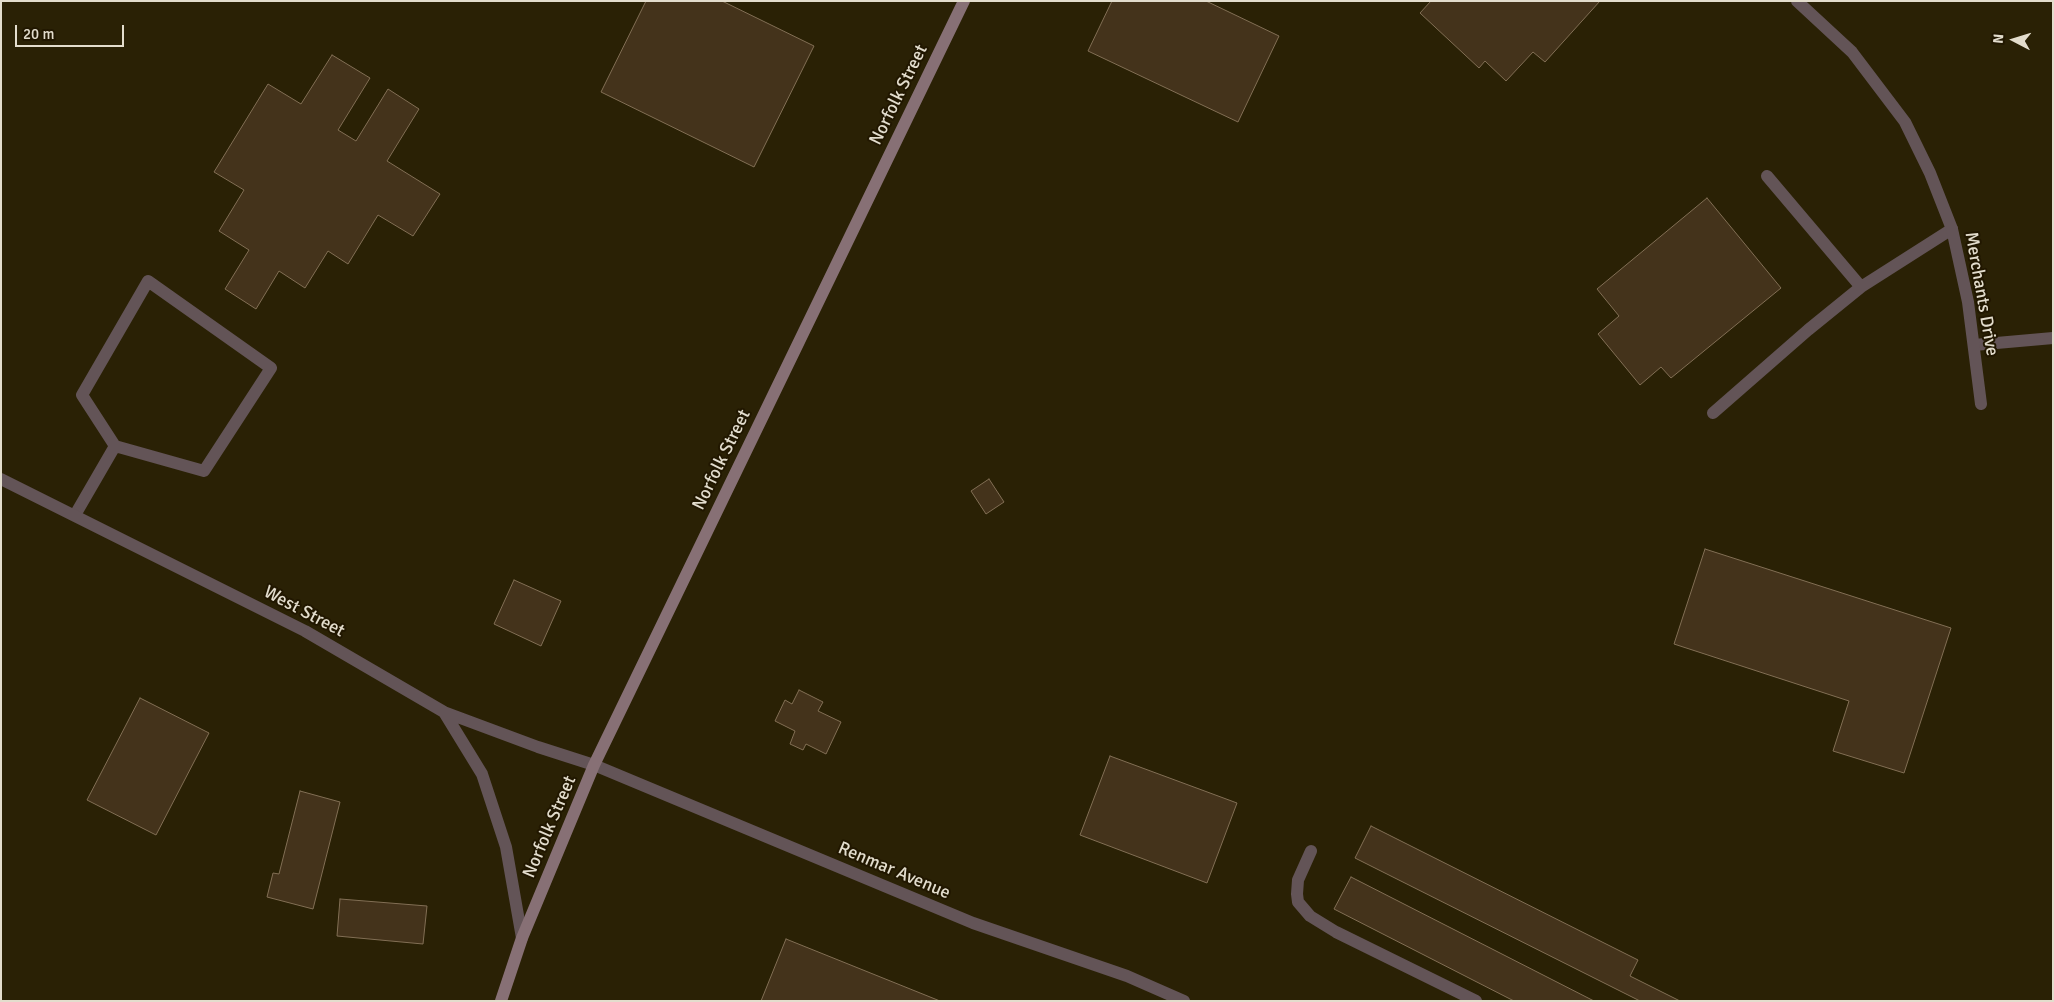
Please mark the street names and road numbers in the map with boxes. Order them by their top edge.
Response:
street label: Norfolk Street [865,41,933,149]
street label: Merchants Drive [1959,230,2003,358]
street label: Norfolk Street [688,406,756,514]
street label: West Street [260,582,348,642]
street label: Norfolk Street [519,773,581,881]
street label: Renmar Avenue [835,838,953,904]

